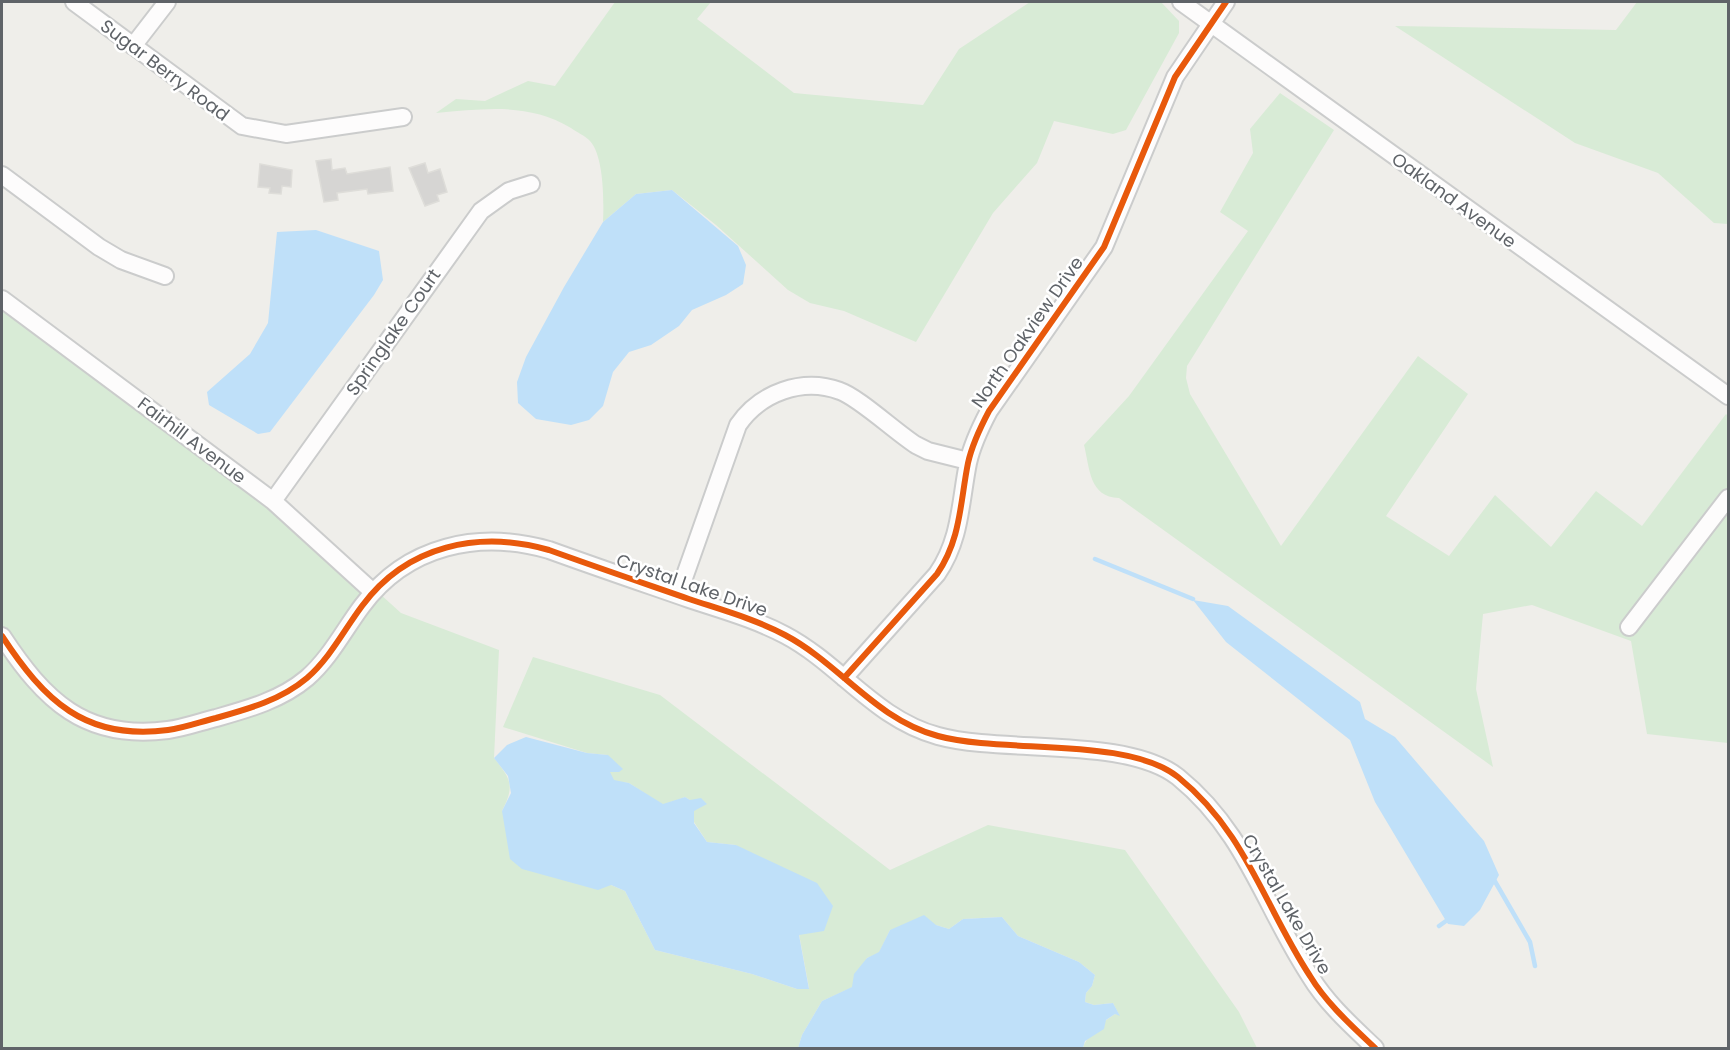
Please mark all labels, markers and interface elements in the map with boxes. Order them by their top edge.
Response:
street label: Sugar Berry Road [95,13,235,127]
street label: Oakland Avenue [1387,146,1521,254]
street label: North Oakview Drive [965,251,1089,413]
street label: Springlake Court [340,264,446,400]
street label: Fairhill Avenue [133,391,251,489]
street label: Crystal Lake Drive [613,547,771,623]
street label: Crystal Lake Drive [1237,829,1337,979]

